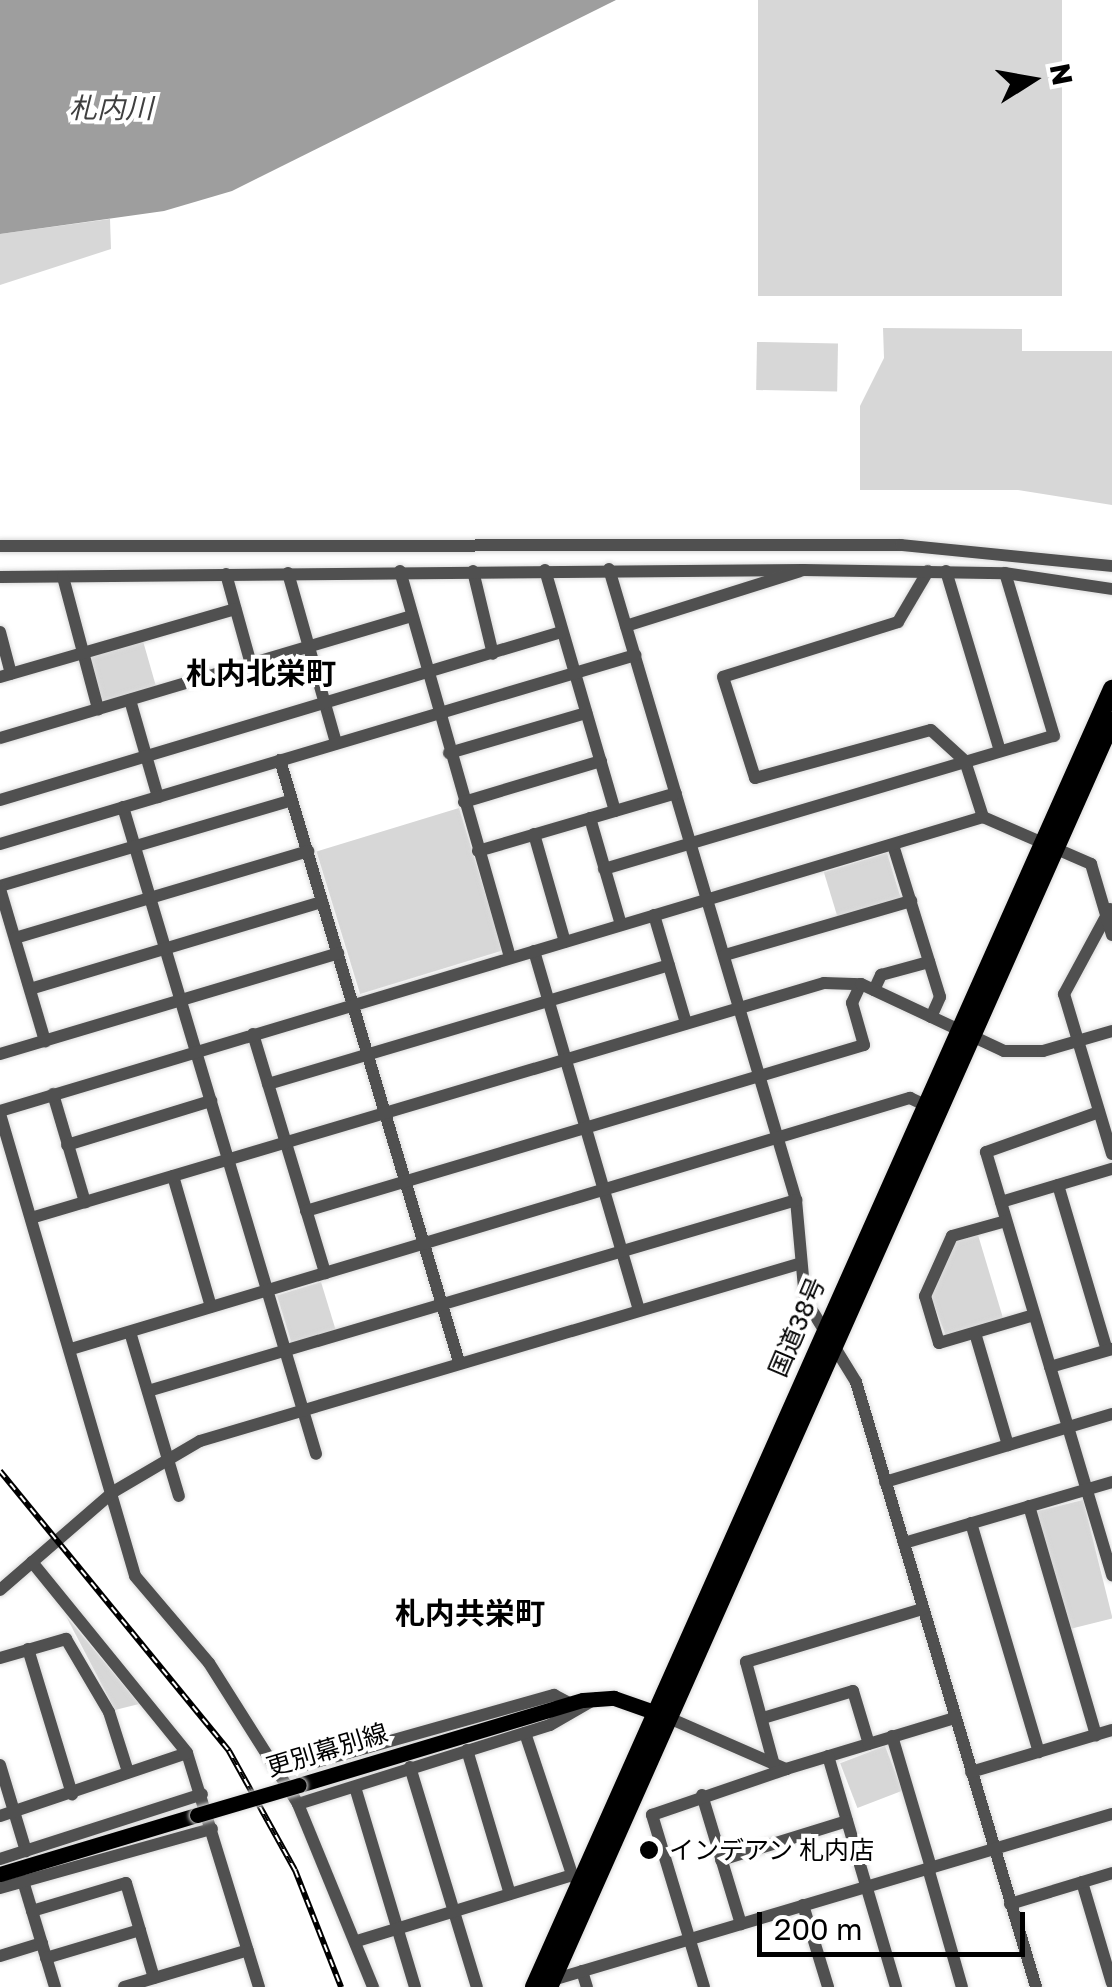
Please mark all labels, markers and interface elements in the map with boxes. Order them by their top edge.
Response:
north arrow [982,30,1082,130]
text: N [1044,61,1080,88]
water label: 札内川 [69,91,153,125]
district label: 札内北栄町 [186,655,336,691]
street label: 国道38号 [763,1273,831,1381]
district label: 札内共栄町 [395,1595,545,1631]
street label: 更別幕別線 [263,1717,391,1783]
place label: インデアン 札内店 [669,1835,875,1865]
marker: インデアン 札内店 [638,1839,660,1861]
scale bar [762,1892,1030,1954]
text: 200 m [774,1911,863,1947]

